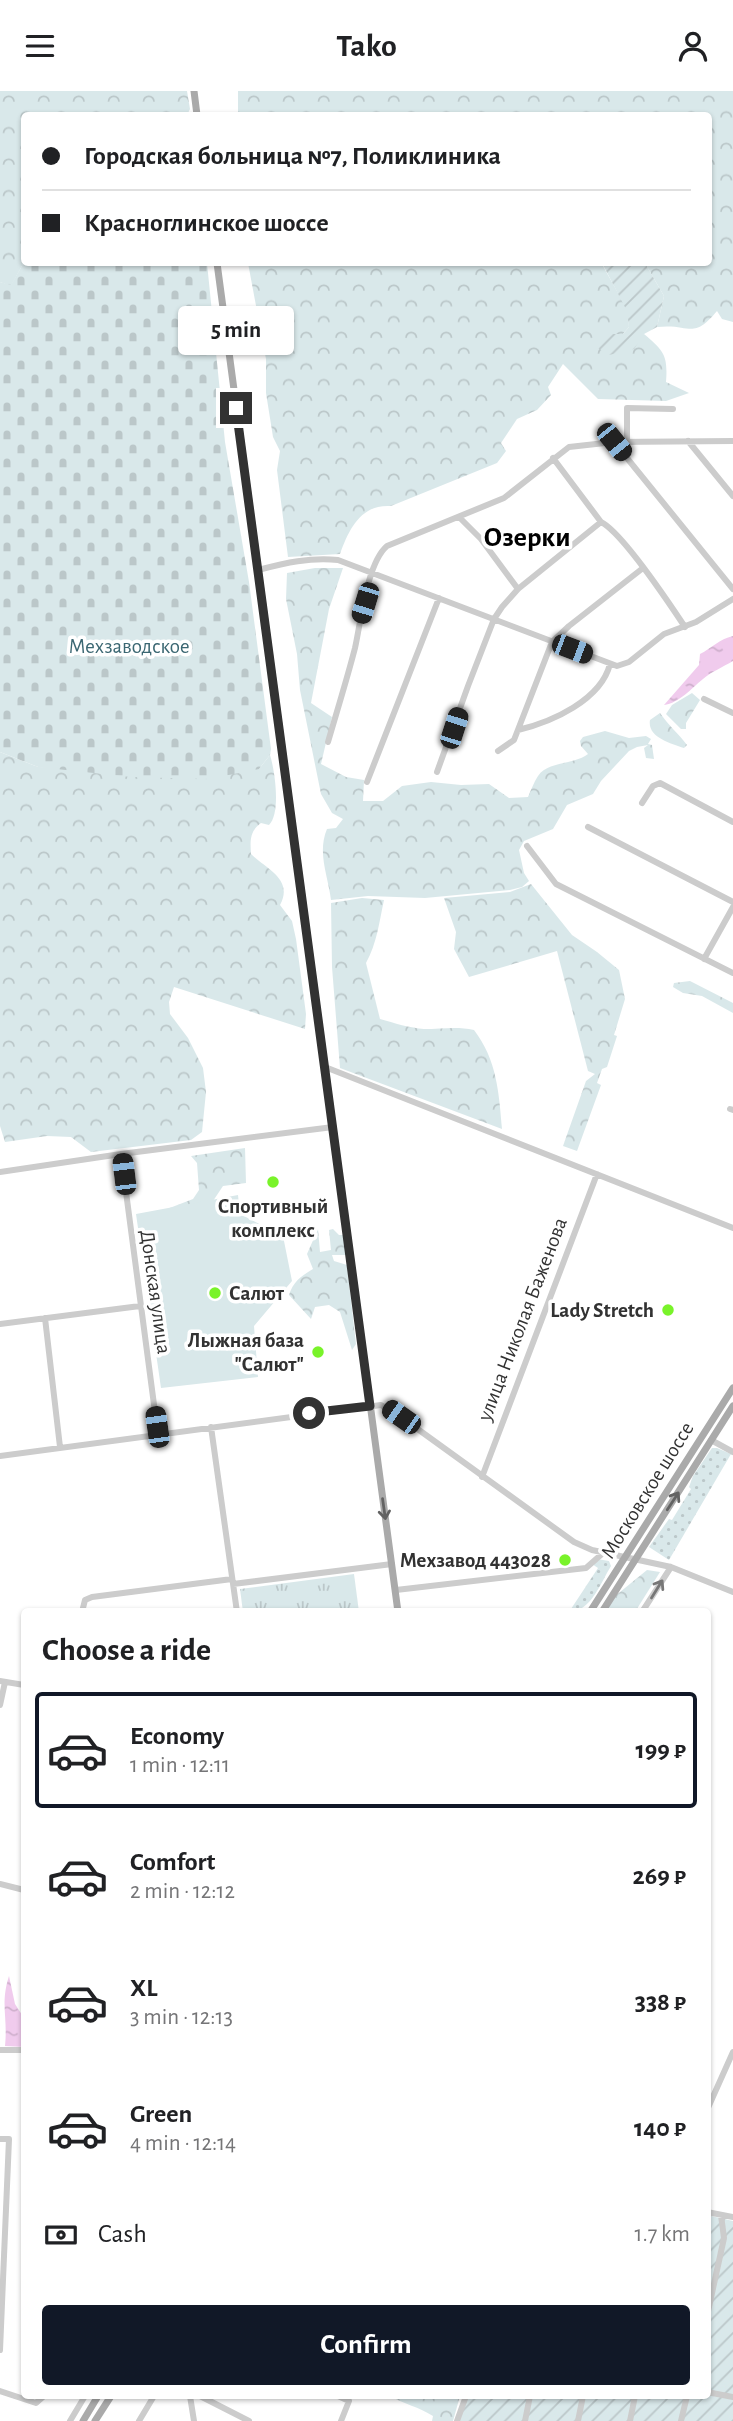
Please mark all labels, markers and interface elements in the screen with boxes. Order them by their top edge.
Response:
icon: menu [21,27,59,65]
icon: person [674,27,712,65]
text: Tako [336,30,397,62]
text: Городская больница №7, Поликлиника [84,143,501,169]
text: Красноглинское шоссе [84,210,329,236]
callout: 5 min [178,307,294,355]
text: 5 min [211,319,261,342]
route end [220,392,252,424]
car [593,419,636,465]
district label: Озерки [483,524,571,552]
car [349,580,382,626]
car [549,632,596,666]
park label: Мехзаводское [68,636,190,657]
car [438,705,471,751]
car [112,1152,137,1196]
marker: Спортивный комплекс [265,1174,281,1190]
place label: Спортивный комплекс [218,1196,328,1241]
street label: улица Николая Баженова [474,1214,571,1425]
street label: Донская улица [136,1229,175,1356]
place label: Салют [229,1283,285,1304]
marker: Салют [207,1285,223,1301]
place label: Lady Stretch [550,1300,654,1321]
marker: Lady Stretch [660,1302,676,1318]
place label: Лыжная база "Салют" [187,1330,304,1375]
marker: Лыжная база "Салют" [310,1344,326,1360]
car [378,1396,425,1438]
route start [293,1397,325,1429]
car [144,1405,171,1449]
street label: Московское шоссе [597,1418,698,1562]
one-way arrow [666,1492,680,1512]
one-way arrow [378,1498,391,1520]
place label: Мехзавод 443028 [400,1550,551,1571]
marker: Мехзавод 443028 [557,1552,573,1568]
one-way arrow [650,1580,664,1600]
text: Choose a ride [42,1634,211,1666]
icon: car [46,1719,109,1782]
text: Economy [130,1723,224,1749]
text: 199 ₽ [635,1737,686,1763]
text: 1 min · 12:11 [130,1754,230,1777]
icon: car [46,1845,109,1908]
text: Comfort [130,1849,215,1875]
text: 269 ₽ [633,1863,686,1889]
text: 2 min · 12:12 [130,1880,235,1903]
icon: car [46,1971,109,2034]
text: XL [130,1975,157,2001]
text: 338 ₽ [635,1989,686,2015]
text: 3 min · 12:13 [130,2006,233,2029]
icon: car [46,2097,109,2160]
text: Green [130,2101,192,2127]
text: 140 ₽ [634,2115,686,2141]
text: 4 min · 12:14 [130,2132,236,2155]
icon: cash [42,2216,80,2254]
text: Cash [98,2221,147,2247]
text: 1.7 km [635,2223,690,2246]
button: Confirm [42,2305,690,2385]

